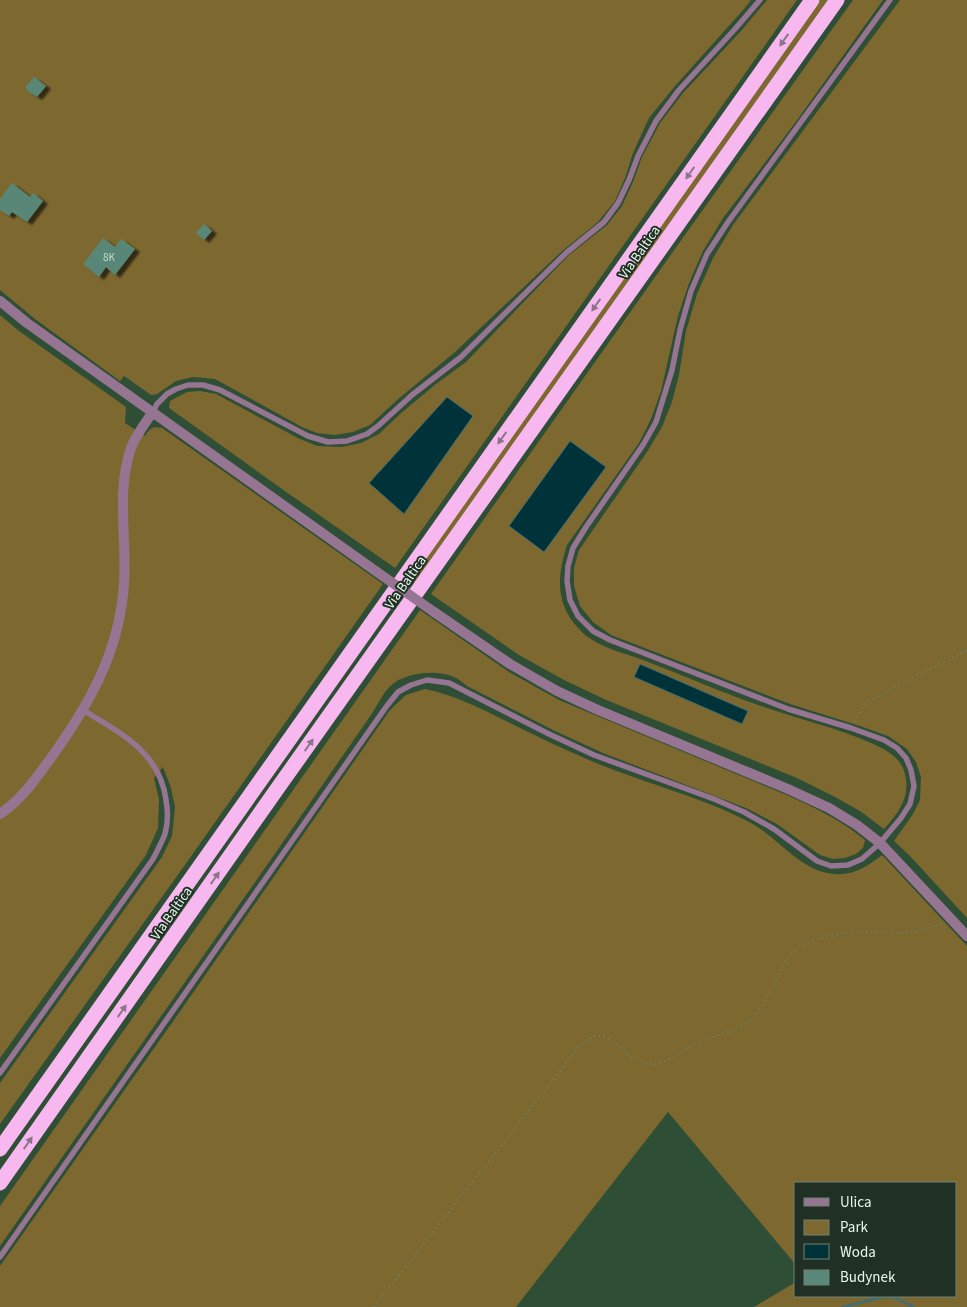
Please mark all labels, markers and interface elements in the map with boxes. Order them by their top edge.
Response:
one-way arrow [779,33,789,47]
one-way arrow [685,166,695,179]
street label: Via Baltica [614,222,665,283]
house number: 8K [103,250,116,265]
one-way arrow [591,298,601,312]
one-way arrow [497,431,508,444]
street label: Via Baltica [380,552,431,613]
one-way arrow [304,738,314,752]
one-way arrow [210,871,220,885]
street label: Via Baltica [146,883,197,944]
one-way arrow [117,1004,127,1018]
one-way arrow [23,1137,33,1150]
legend [794,1182,957,1297]
text: Ulica [840,1192,871,1213]
text: Park [840,1217,869,1238]
text: Woda [840,1242,876,1263]
text: Budynek [840,1267,896,1288]

